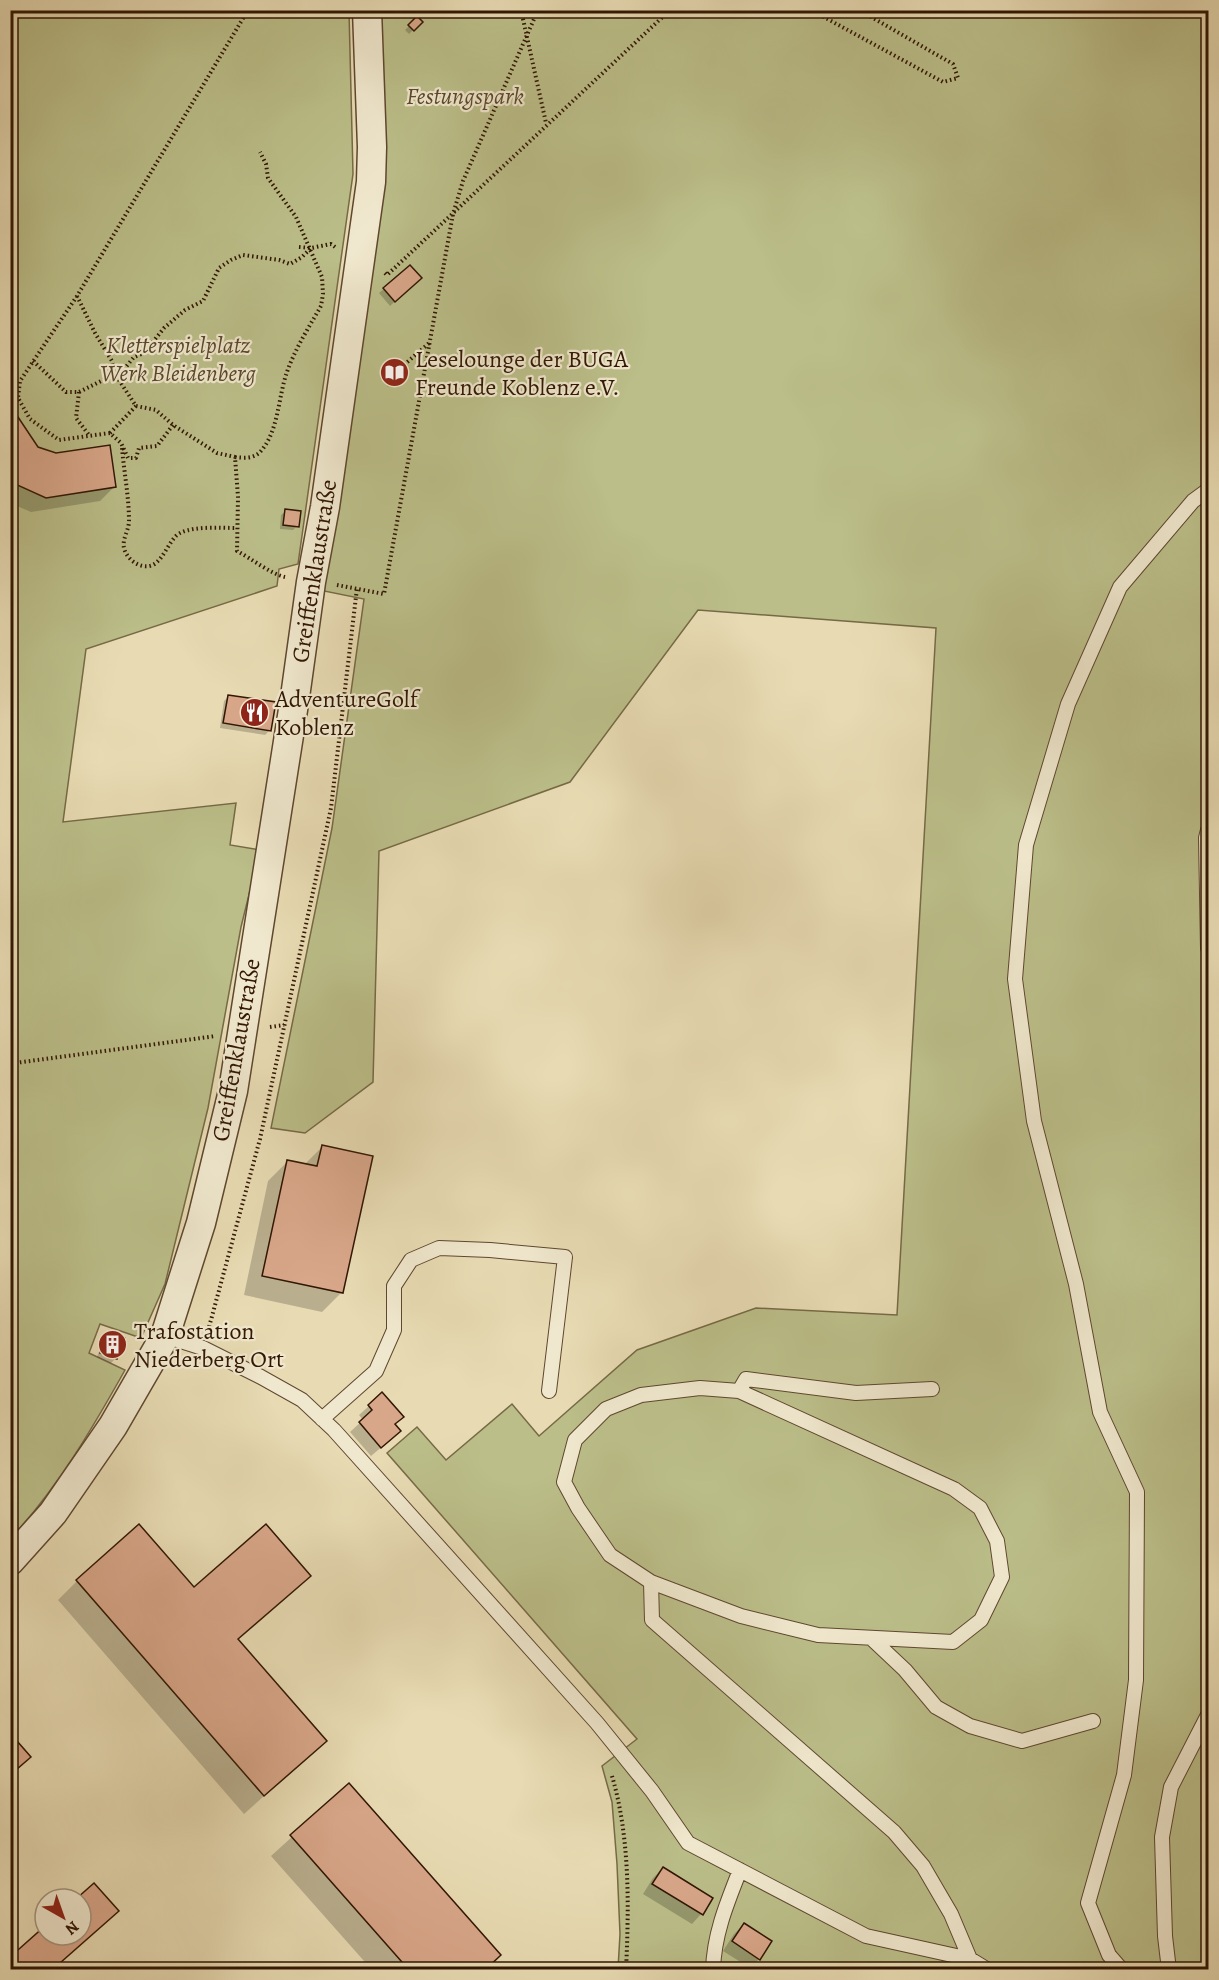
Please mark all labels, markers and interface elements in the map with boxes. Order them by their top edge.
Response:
park label: Festungspark [406,80,524,112]
park label: Kletterspielplatz Werk Bleidenberg [100,329,256,389]
place label: Leselounge der BUGA Freunde Koblenz e.V. [415,343,629,403]
library icon: Leselounge der BUGA Freunde Koblenz e.V. [378,357,410,389]
street label: Greiffenklaustraße [284,477,344,665]
place label: AdventureGolf Koblenz [274,683,421,743]
restaurant icon: AdventureGolf Koblenz [238,697,270,729]
street label: Greiffenklaustraße [204,956,268,1144]
place label: Trafostation Niederberg Ort [134,1315,284,1375]
building icon: Trafostation Niederberg Ort [97,1329,129,1361]
north arrow [33,1887,93,1947]
text: N [60,1916,84,1940]

